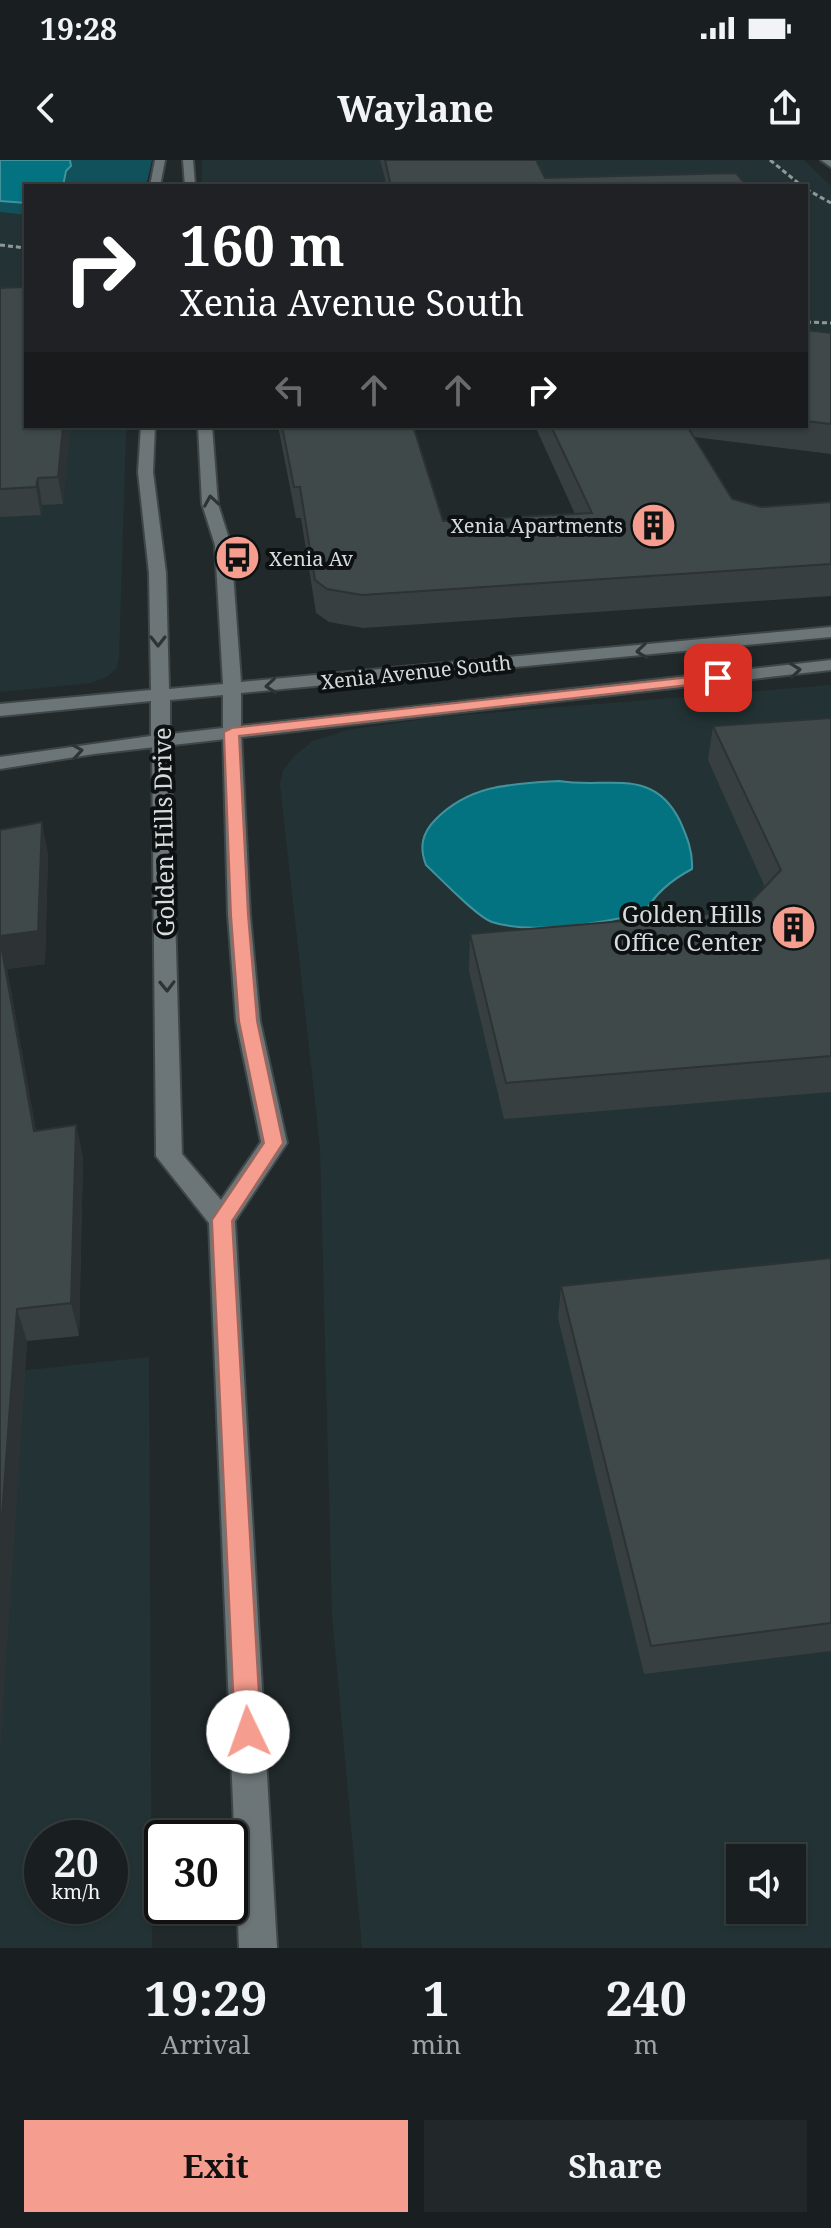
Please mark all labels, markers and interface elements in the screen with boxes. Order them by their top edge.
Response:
text: 19:28 [40,8,117,49]
text: Waylane [337,84,494,133]
icon: back [24,86,68,130]
icon: share [763,86,807,130]
text: 160 m [180,206,345,282]
icon: right [48,216,152,320]
text: Xenia Avenue South [180,278,524,327]
icon: left [268,368,312,412]
icon: ahead [352,368,396,412]
icon: ahead [436,368,480,412]
icon: right [520,368,564,412]
one-way arrow [204,495,221,508]
building icon: Xenia Apartments [630,501,678,549]
place label: Xenia Apartments [451,512,623,539]
bus stop icon: Xenia Av [214,534,262,582]
place label: Xenia Av [269,545,354,572]
one-way arrow [149,635,167,648]
one-way arrow [635,642,648,659]
pin [684,644,752,712]
street label: Xenia Avenue South [320,649,513,695]
icon: arrive [696,656,740,700]
one-way arrow [789,661,802,678]
one-way arrow [264,677,277,694]
street label: Golden Hills Drive [145,727,181,937]
one-way arrow [70,743,84,760]
place label: Golden Hills Office Center [614,897,762,958]
building icon: Golden Hills Office Center [769,903,817,951]
one-way arrow [158,980,175,993]
position arrow [206,1690,290,1774]
speed limit sign: 30 [144,1820,248,1924]
text: 20 [53,1834,99,1889]
map controls [726,1844,806,1924]
button: sound [726,1844,806,1924]
text: km/h [51,1878,101,1905]
text: 19:29 [144,1965,267,2030]
text: 1 [423,1965,450,2030]
text: 240 [605,1965,687,2030]
text: Arrival [161,2026,250,2062]
text: min [412,2026,461,2062]
text: m [634,2026,658,2062]
button: Exit [24,2120,408,2212]
button: Share [424,2120,807,2212]

